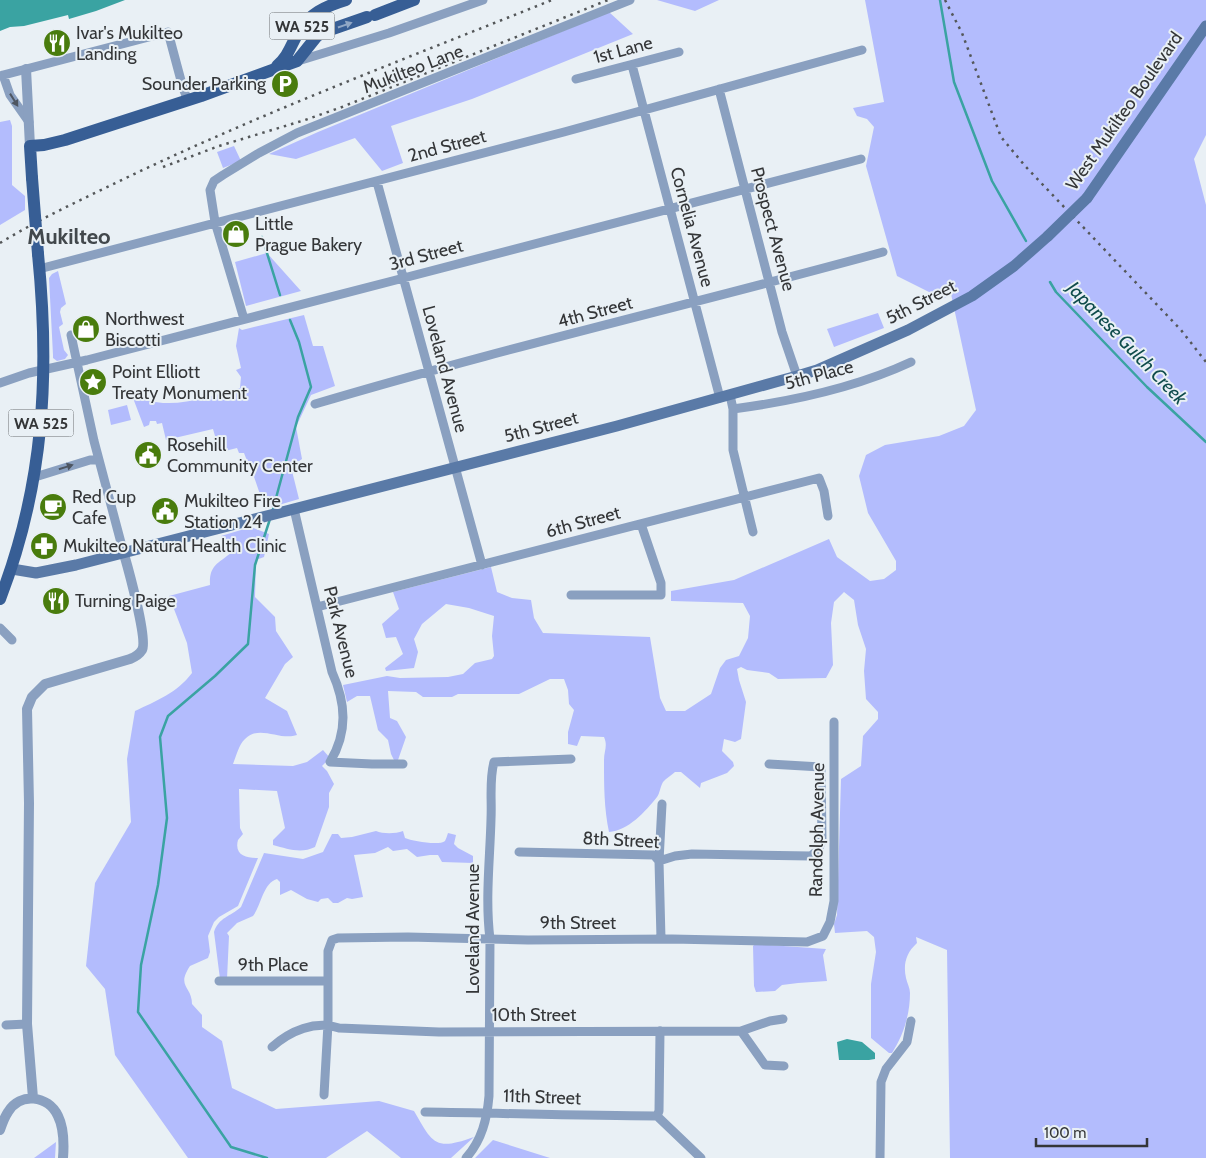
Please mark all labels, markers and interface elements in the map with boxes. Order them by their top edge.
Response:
road number: WA 525 [270,12,334,40]
one-way arrow [338,21,353,29]
place label: Ivar's Mukilteo Landing [76,22,183,65]
restaurant icon: Ivar's Mukilteo Landing [42,28,72,58]
street label: West Mukilteo Boulevard [1061,28,1187,194]
street label: 1st Lane [591,32,655,68]
street label: Mukilteo Lane [360,40,466,98]
parking icon: Sounder Parking [270,69,300,99]
place label: Sounder Parking [142,73,267,95]
one-way arrow [9,93,18,106]
street label: 2nd Street [406,125,488,167]
street label: Cornelia Avenue [665,164,719,290]
street label: Prospect Avenue [746,165,800,293]
place label: Little Prague Bakery [255,213,362,256]
shop icon: Little Prague Bakery [221,219,251,249]
district label: Mukilteo [27,223,111,250]
street label: 3rd Street [387,235,465,275]
street label: 5th Street [882,275,960,329]
water label: Japanese Gulch Creek [1061,275,1192,410]
street label: 4th Street [555,291,635,333]
street label: Loveland Avenue [417,303,473,435]
place label: Northwest Biscotti [105,308,184,351]
shop icon: Northwest Biscotti [71,314,101,344]
street label: 5th Place [782,355,856,395]
place label: Point Elliott Treaty Monument [112,361,247,404]
place icon: Point Elliott Treaty Monument [78,367,108,397]
street label: 5th Street [502,407,580,447]
road number: WA 525 [8,409,74,436]
place label: Rosehill Community Center [167,434,313,477]
public building icon: Rosehill Community Center [133,440,163,470]
one-way arrow [59,463,74,470]
place label: Red Cup Cafe [72,486,136,529]
place label: Mukilteo Fire Station 24 [184,490,281,533]
cafe icon: Red Cup Cafe [38,492,68,522]
public building icon: Mukilteo Fire Station 24 [150,496,180,526]
street label: 6th Street [543,501,623,543]
pharmacy icon: Mukilteo Natural Health Clinic [29,531,59,561]
place label: Mukilteo Natural Health Clinic [63,535,287,557]
street label: Park Avenue [319,584,363,680]
restaurant icon: Turning Paige [41,586,71,616]
place label: Turning Paige [75,590,176,612]
street label: Randolph Avenue [805,763,829,897]
street label: 8th Street [582,827,660,853]
street label: Loveland Avenue [462,864,484,994]
street label: 9th Street [540,912,616,934]
street label: 9th Place [238,954,308,976]
street label: 10th Street [492,1004,576,1026]
street label: 11th Street [503,1085,581,1109]
scale bar [1036,1116,1147,1148]
text: 100 m [1044,1124,1086,1142]

